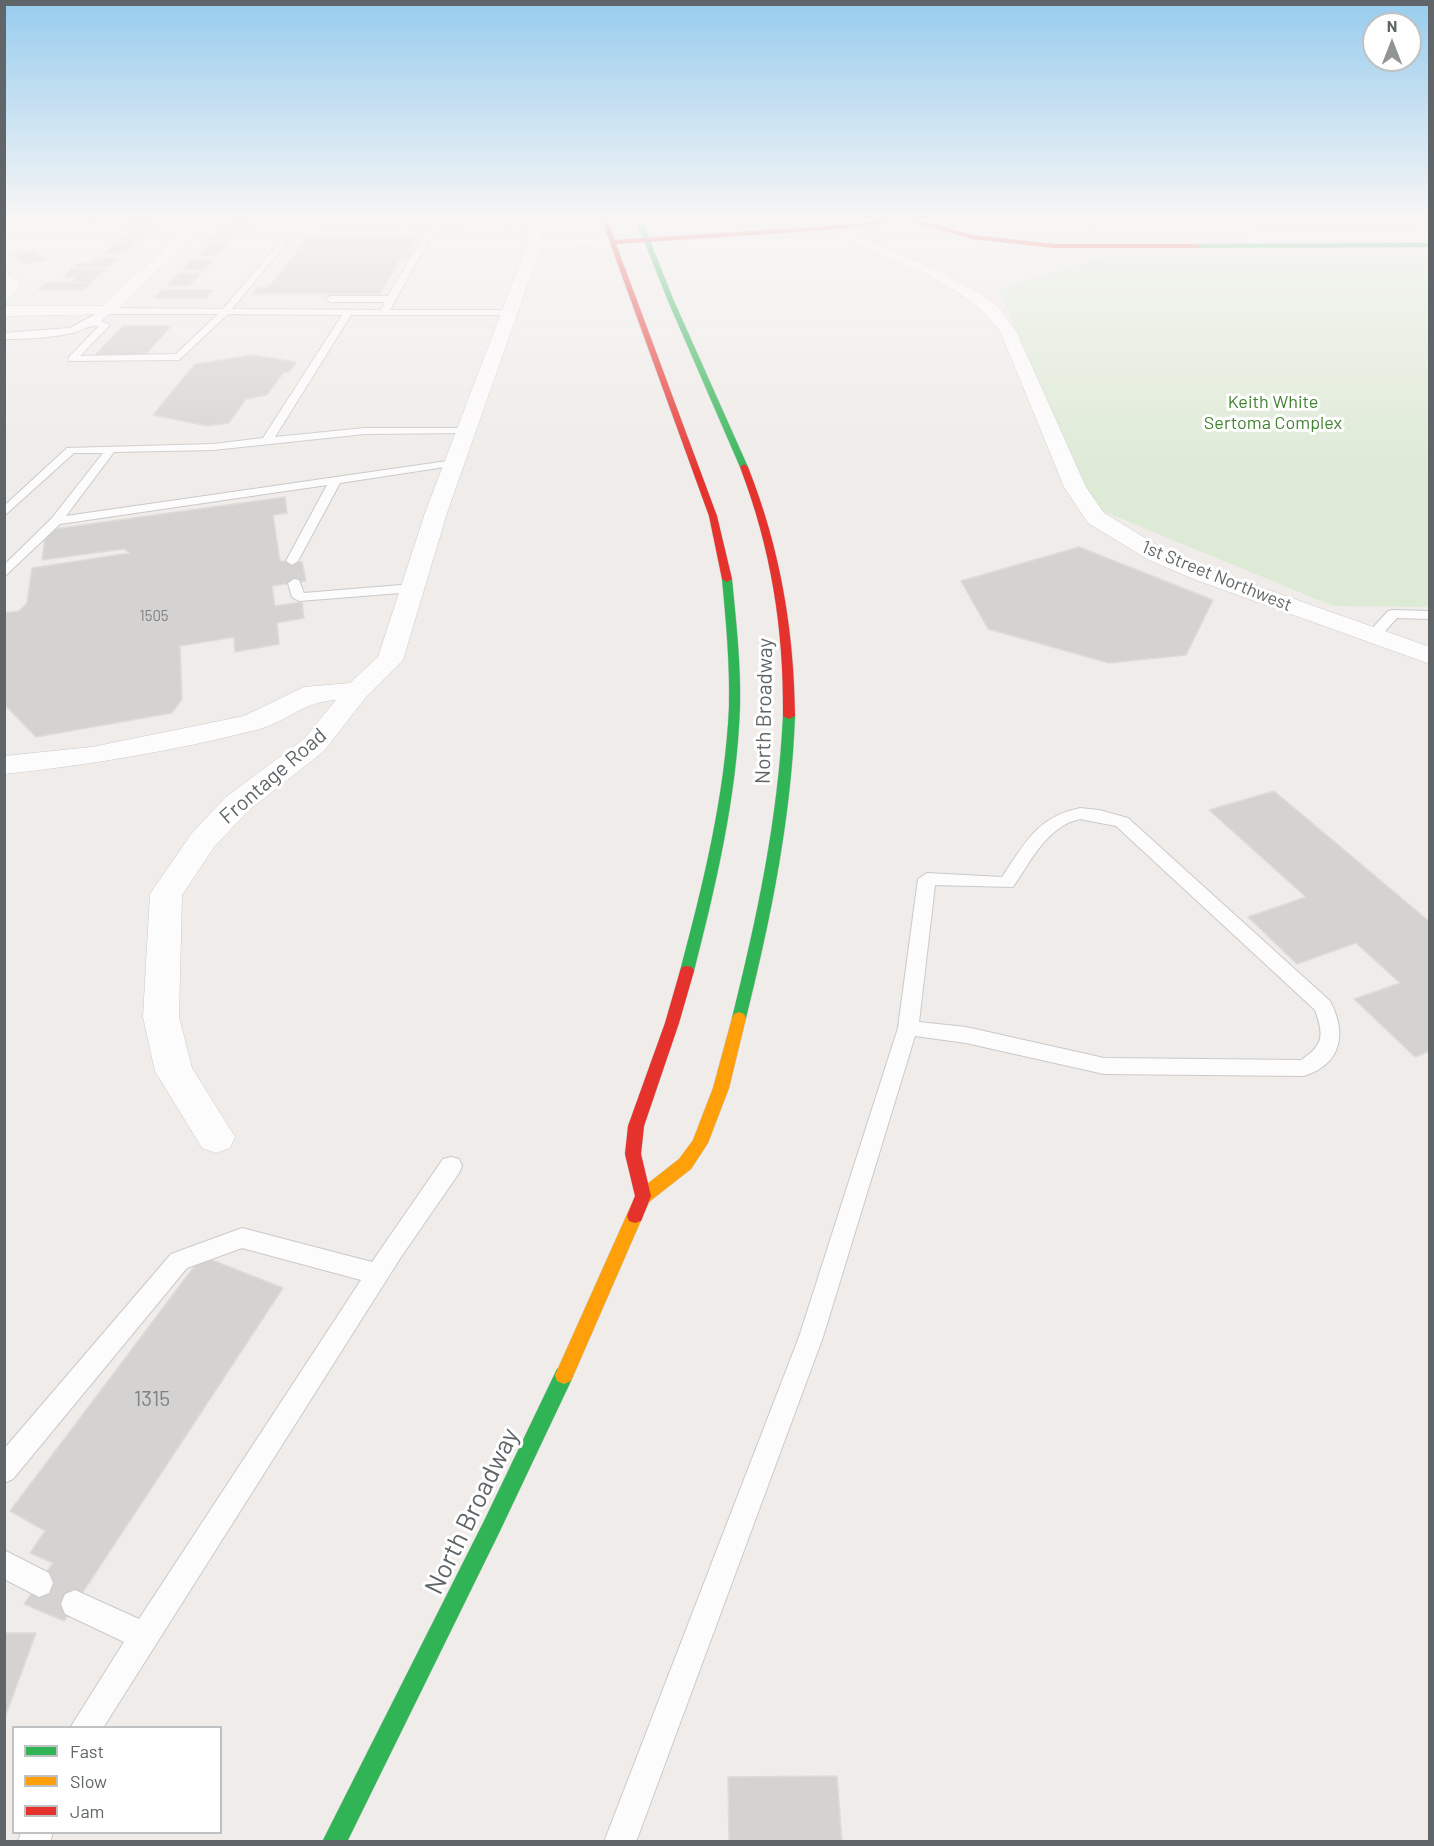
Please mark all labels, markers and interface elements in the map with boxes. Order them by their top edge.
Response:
north arrow [1362,12,1422,72]
text: N [1387,16,1397,35]
park label: Keith White Sertoma Complex [1204,391,1342,434]
street label: 1st Street Northwest [1139,536,1295,616]
house number: 1505 [139,607,169,625]
street label: North Broadway [750,638,778,784]
street label: Frontage Road [214,723,332,829]
house number: 1315 [134,1386,170,1412]
street label: North Broadway [418,1423,526,1599]
legend [12,1726,222,1834]
text: Fast [70,1740,104,1762]
text: Slow [70,1770,107,1792]
text: Jam [70,1800,104,1822]

